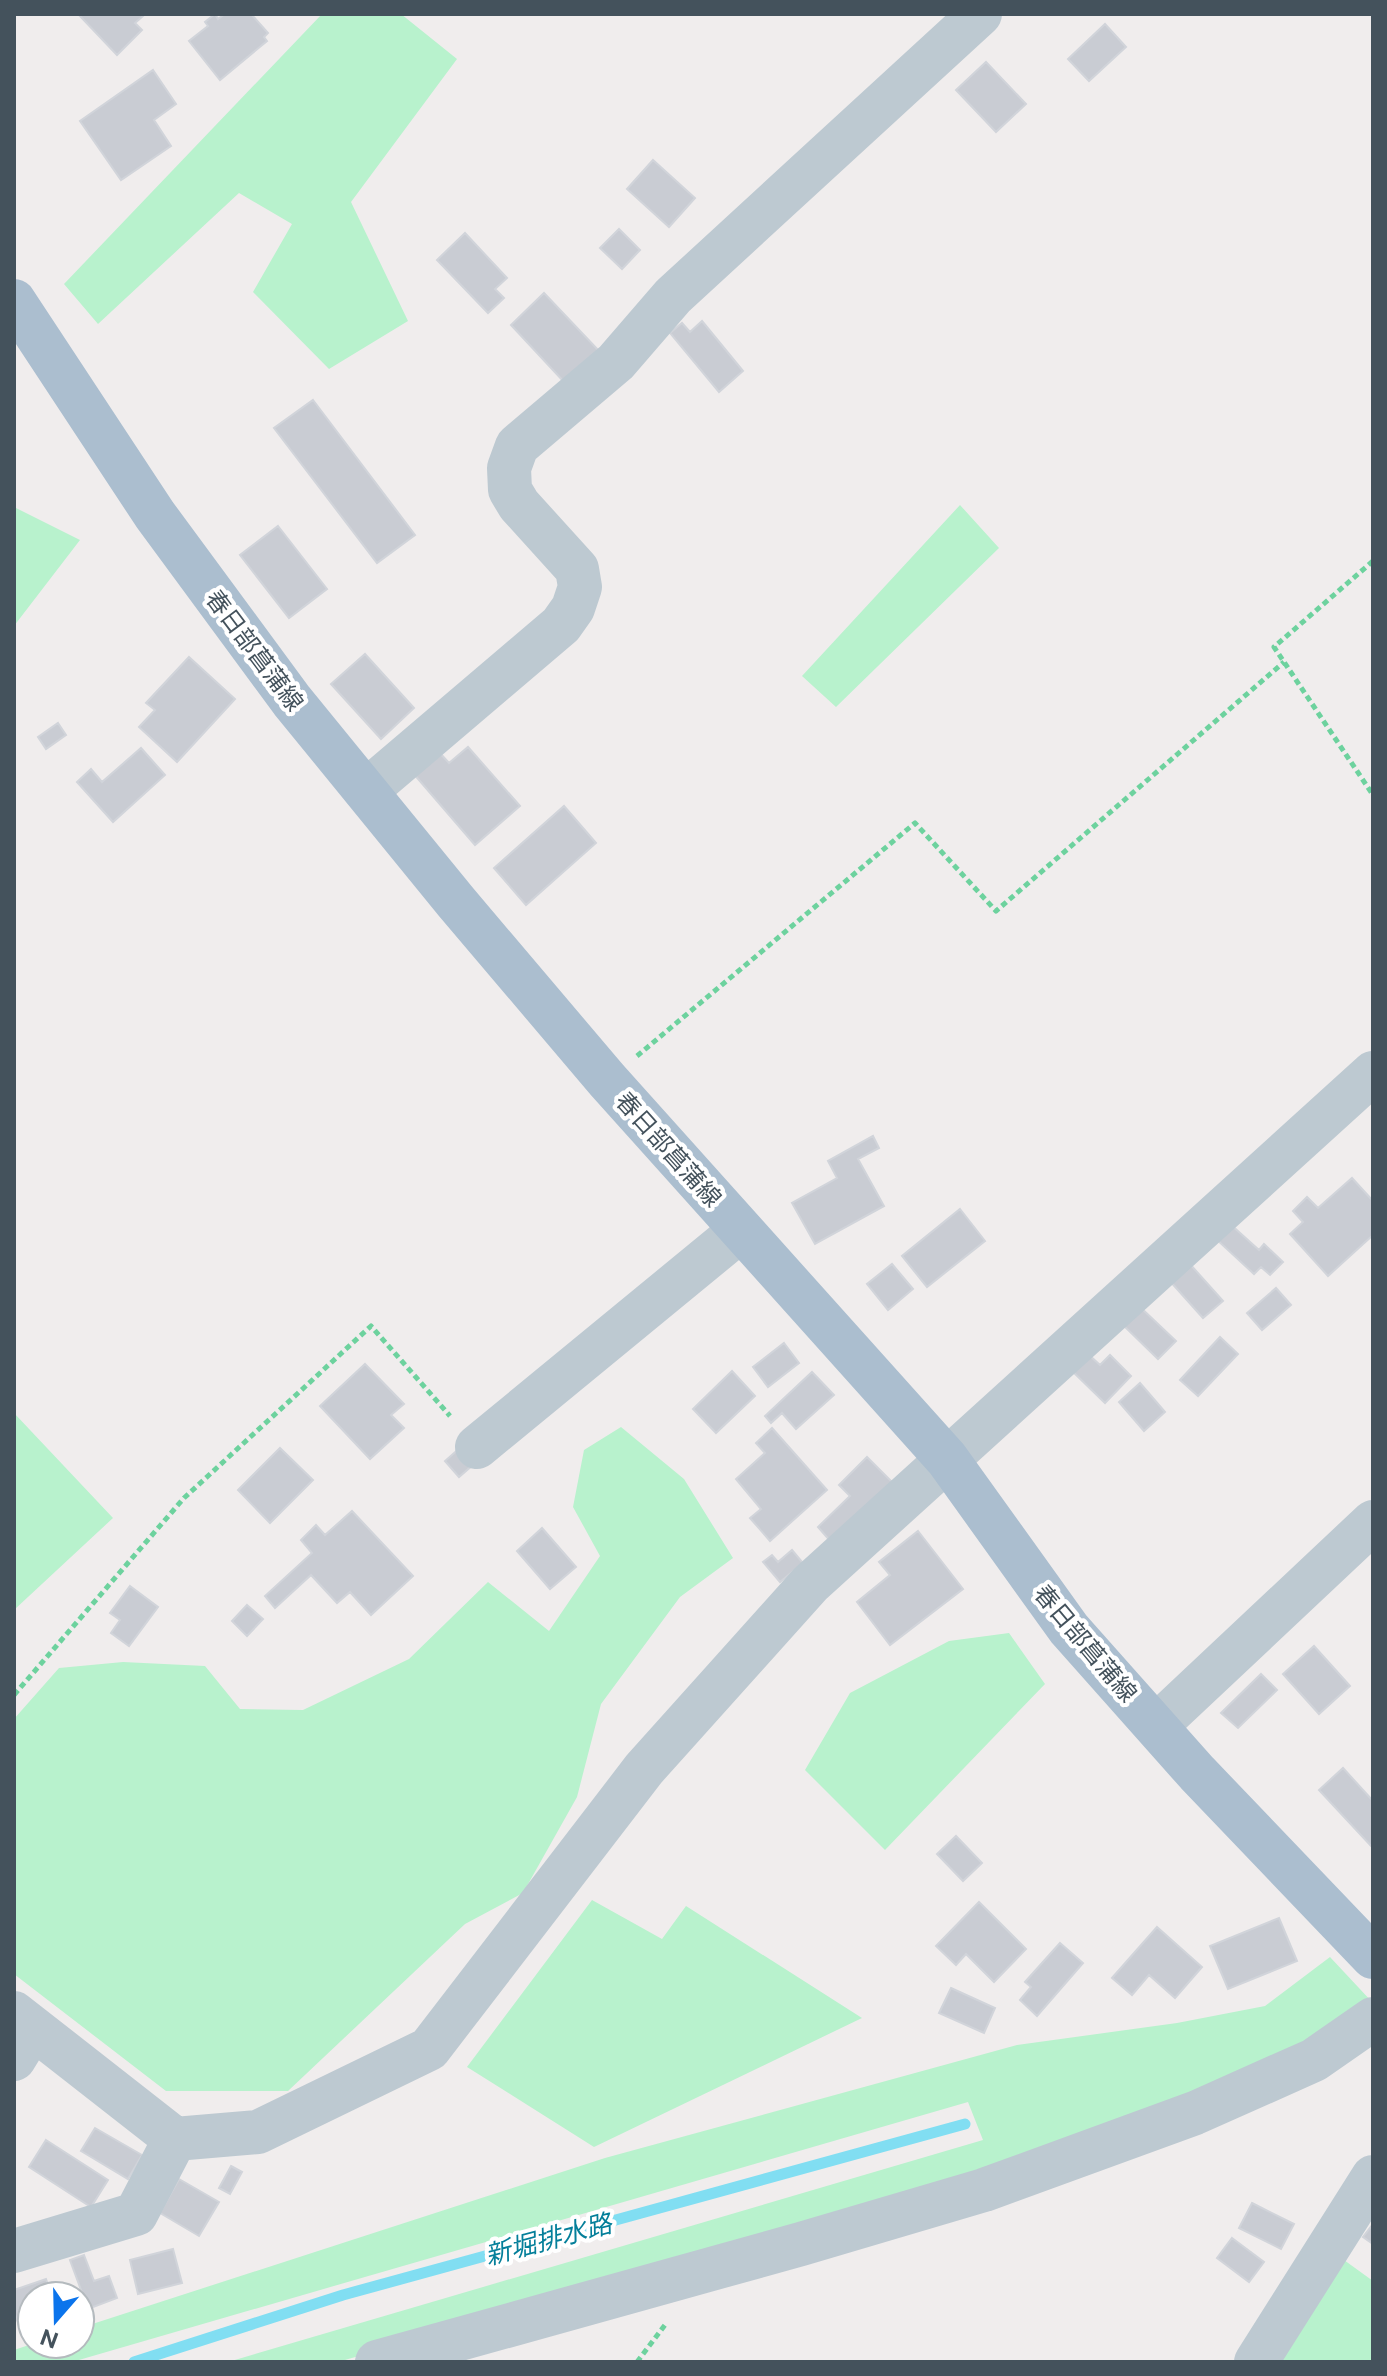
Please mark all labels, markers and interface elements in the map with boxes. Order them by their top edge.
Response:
street label: 春日部菖蒲線 [200,584,310,716]
street label: 春日部菖蒲線 [610,1086,728,1212]
street label: 春日部菖蒲線 [1029,1579,1143,1707]
water label: 新堀排水路 [481,2207,617,2271]
north arrow [16,2280,96,2360]
text: N [37,2324,62,2354]

